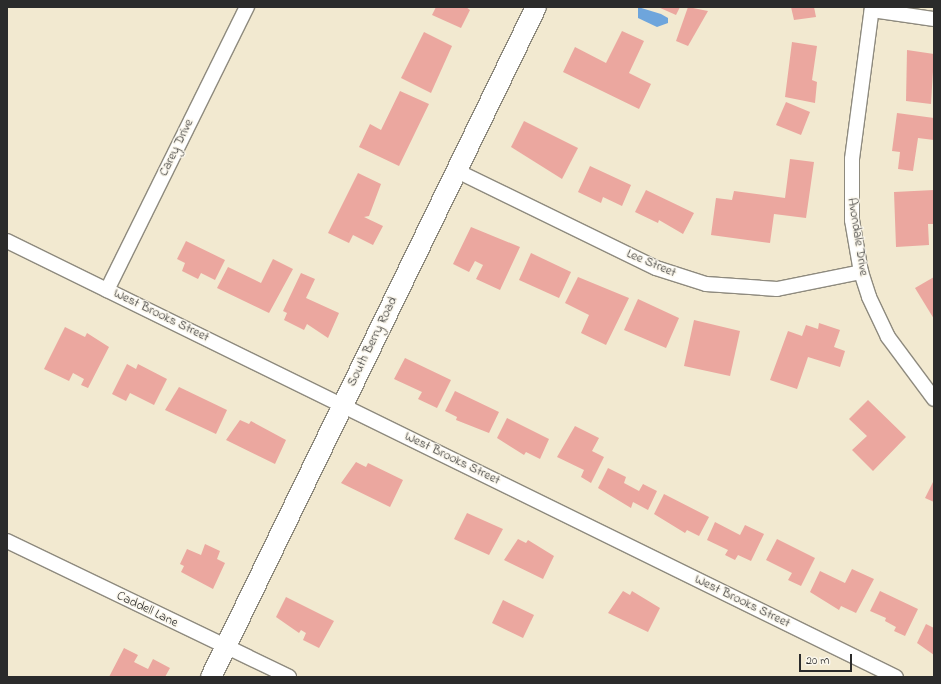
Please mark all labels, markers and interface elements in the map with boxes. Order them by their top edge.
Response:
street label: Carey Drive [156,117,198,179]
street label: Avondale Drive [843,197,871,277]
street label: Lee Street [624,247,678,281]
street label: West Brooks Street [111,286,211,346]
street label: South Berry Road [345,295,401,389]
street label: West Brooks Street [402,429,502,489]
street label: West Brooks Street [692,572,792,632]
street label: Caddell Lane [114,588,180,632]
scale bar [801,646,854,672]
text: 20 m [806,652,829,670]

